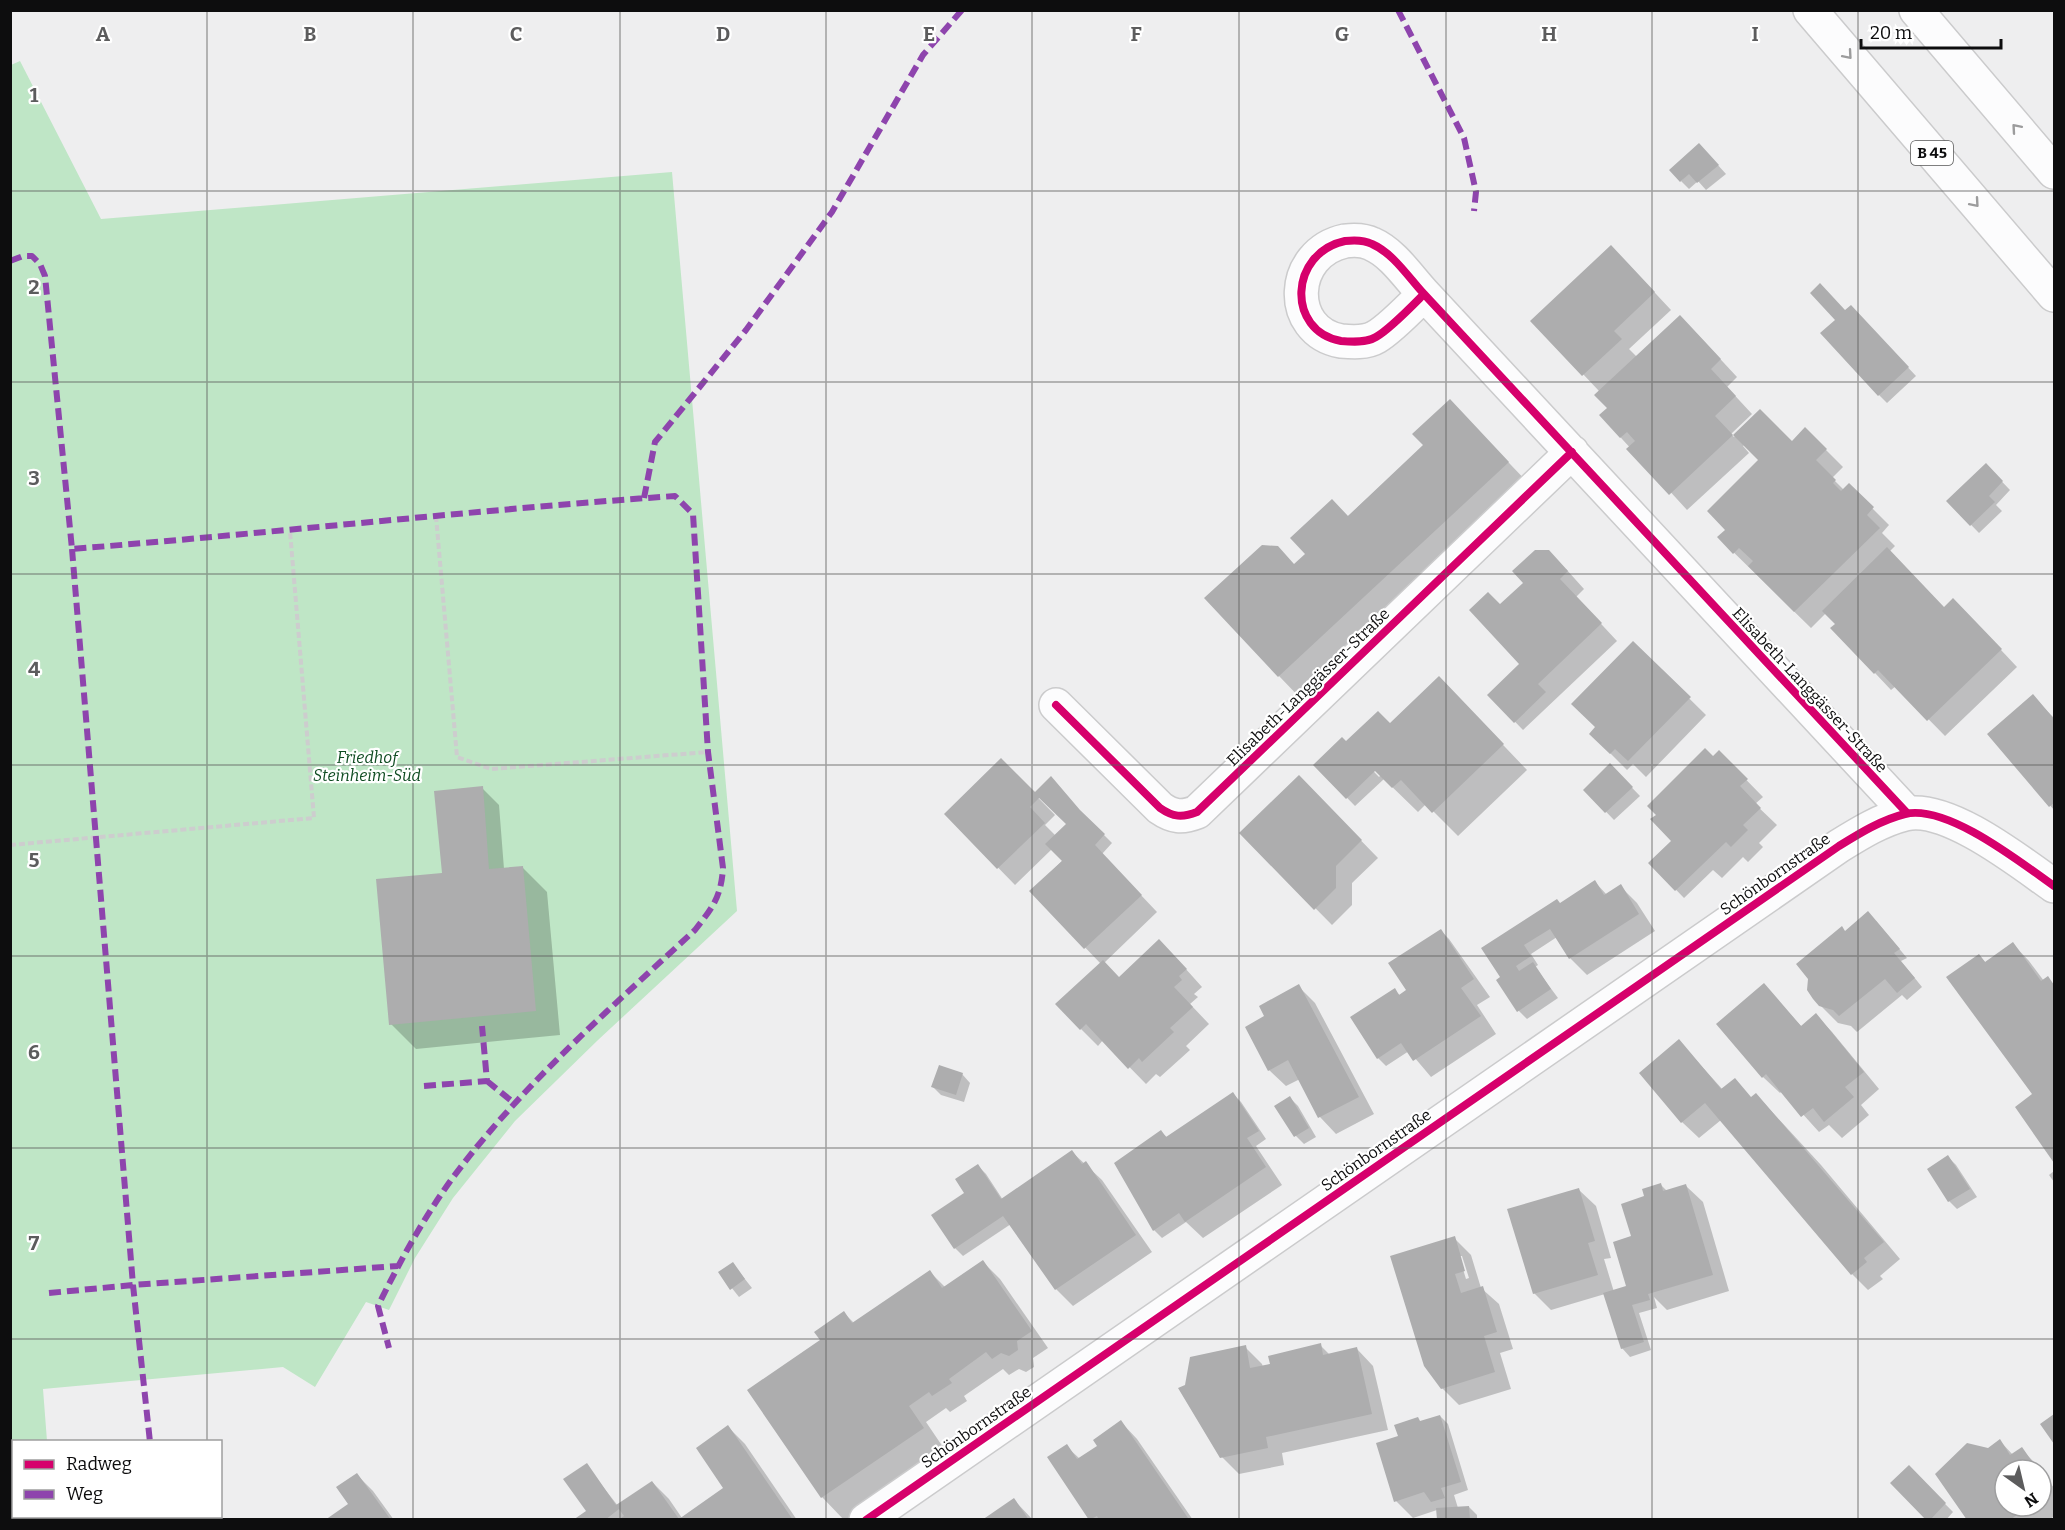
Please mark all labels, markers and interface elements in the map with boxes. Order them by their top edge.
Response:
scale bar [1861,12,2000,50]
text: A [96,22,111,46]
text: B [304,22,317,46]
text: C [510,22,522,46]
text: D [716,22,730,46]
text: E [923,22,935,46]
text: F [1130,22,1142,46]
text: G [1335,22,1349,46]
text: H [1541,22,1557,46]
text: I [1751,22,1759,46]
text: 20 m [1870,22,1912,44]
one-way arrow [1841,48,1852,59]
text: 1 [30,83,39,107]
one-way arrow [2013,124,2024,135]
road number: B 45 [1911,141,1953,165]
one-way arrow [1968,196,1979,207]
text: 2 [28,275,40,299]
text: 3 [28,466,40,490]
street label: Elisabeth-Langgässer-Straße [1223,604,1393,770]
street label: Elisabeth-Langgässer-Straße [1728,604,1892,776]
text: 4 [28,657,40,681]
park label: Friedhof Steinheim-Süd [313,748,421,785]
street label: Schönbornstraße [1716,829,1834,919]
text: 5 [29,848,40,872]
text: 6 [28,1040,40,1064]
street label: Schönbornstraße [1317,1105,1435,1195]
text: 7 [29,1231,40,1255]
street label: Schönbornstraße [917,1382,1035,1472]
legend [12,1440,222,1518]
text: Radweg [66,1453,132,1475]
north arrow [1993,1458,2053,1518]
text: Weg [66,1483,103,1505]
text: N [2021,1489,2042,1511]

